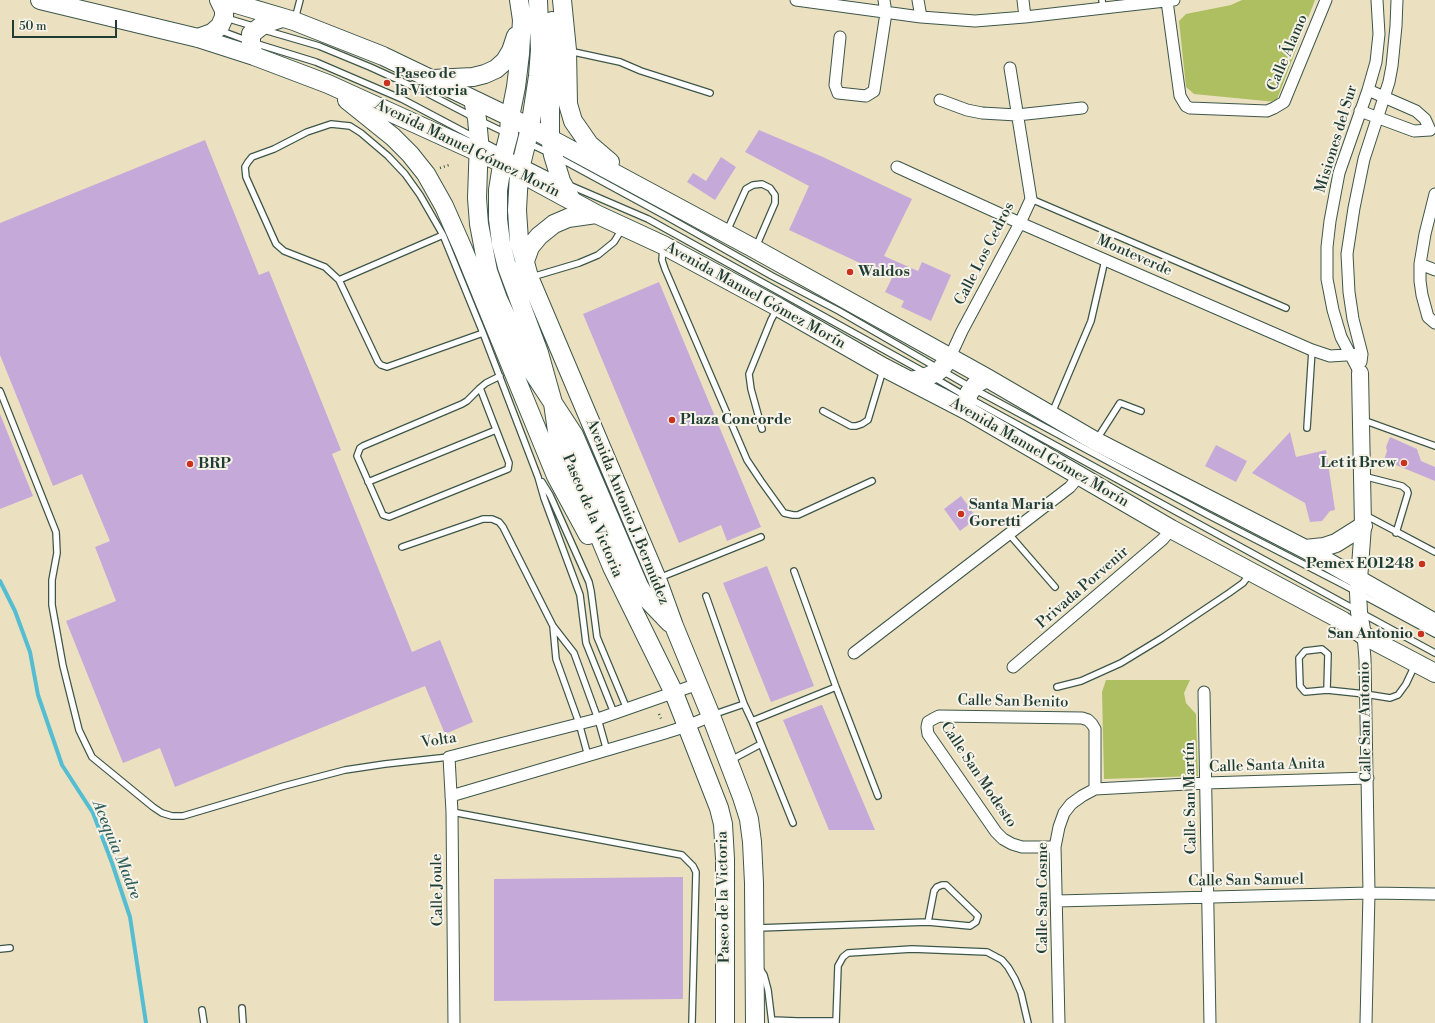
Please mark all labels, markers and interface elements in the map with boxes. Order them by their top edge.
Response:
scale bar [14,12,119,38]
street label: Calle Álamo [1264,12,1312,94]
text: 50 m [19,19,47,34]
place label: Paseo de la Victoria [395,65,467,100]
marker: Paseo de la Victoria [382,78,392,88]
street label: Misiones del Sur [1312,83,1362,195]
street label: Avenida Manuel Gómez Morín [371,96,563,202]
street label: Calle Los Cedros [951,200,1019,308]
street label: Monteverde [1094,231,1174,281]
street label: Avenida Manuel Gómez Morín [662,239,848,353]
place label: Waldos [858,263,910,281]
marker: Waldos [845,267,855,277]
street label: Avenida Manuel Gómez Morín [946,394,1132,512]
place label: Plaza Concorde [680,411,792,429]
marker: Plaza Concorde [667,415,677,425]
street label: Avenida Antonio J. Bermúdez [581,417,673,607]
street label: Paseo de la Victoria [558,452,626,580]
place label: Let it Brew [1320,454,1396,472]
place label: BRP [198,455,231,473]
marker: Let it Brew [1399,458,1409,468]
marker: BRP [185,459,195,469]
place label: Santa Maria Goretti [969,496,1054,531]
marker: Santa Maria Goretti [956,509,966,519]
street label: Privada Porvenir [1033,543,1133,633]
place label: Pemex E01248 [1306,555,1414,573]
marker: Pemex E01248 [1417,559,1427,569]
place label: San Antonio [1328,625,1413,643]
marker: San Antonio [1416,629,1426,639]
street label: Calle San Antonio [1356,661,1376,783]
street label: Calle San Benito [957,692,1069,712]
street label: Calle San Modesto [936,719,1020,831]
street label: Volta [420,729,458,753]
street label: Calle San Martín [1181,742,1201,854]
street label: Calle Santa Anita [1209,755,1325,777]
water label: Acequia Madre [87,798,145,902]
street label: Paseo de la Victoria [714,831,734,963]
street label: Calle San Cosme [1034,842,1052,954]
street label: Calle Joule [428,853,448,927]
street label: Calle San Samuel [1188,871,1304,891]

